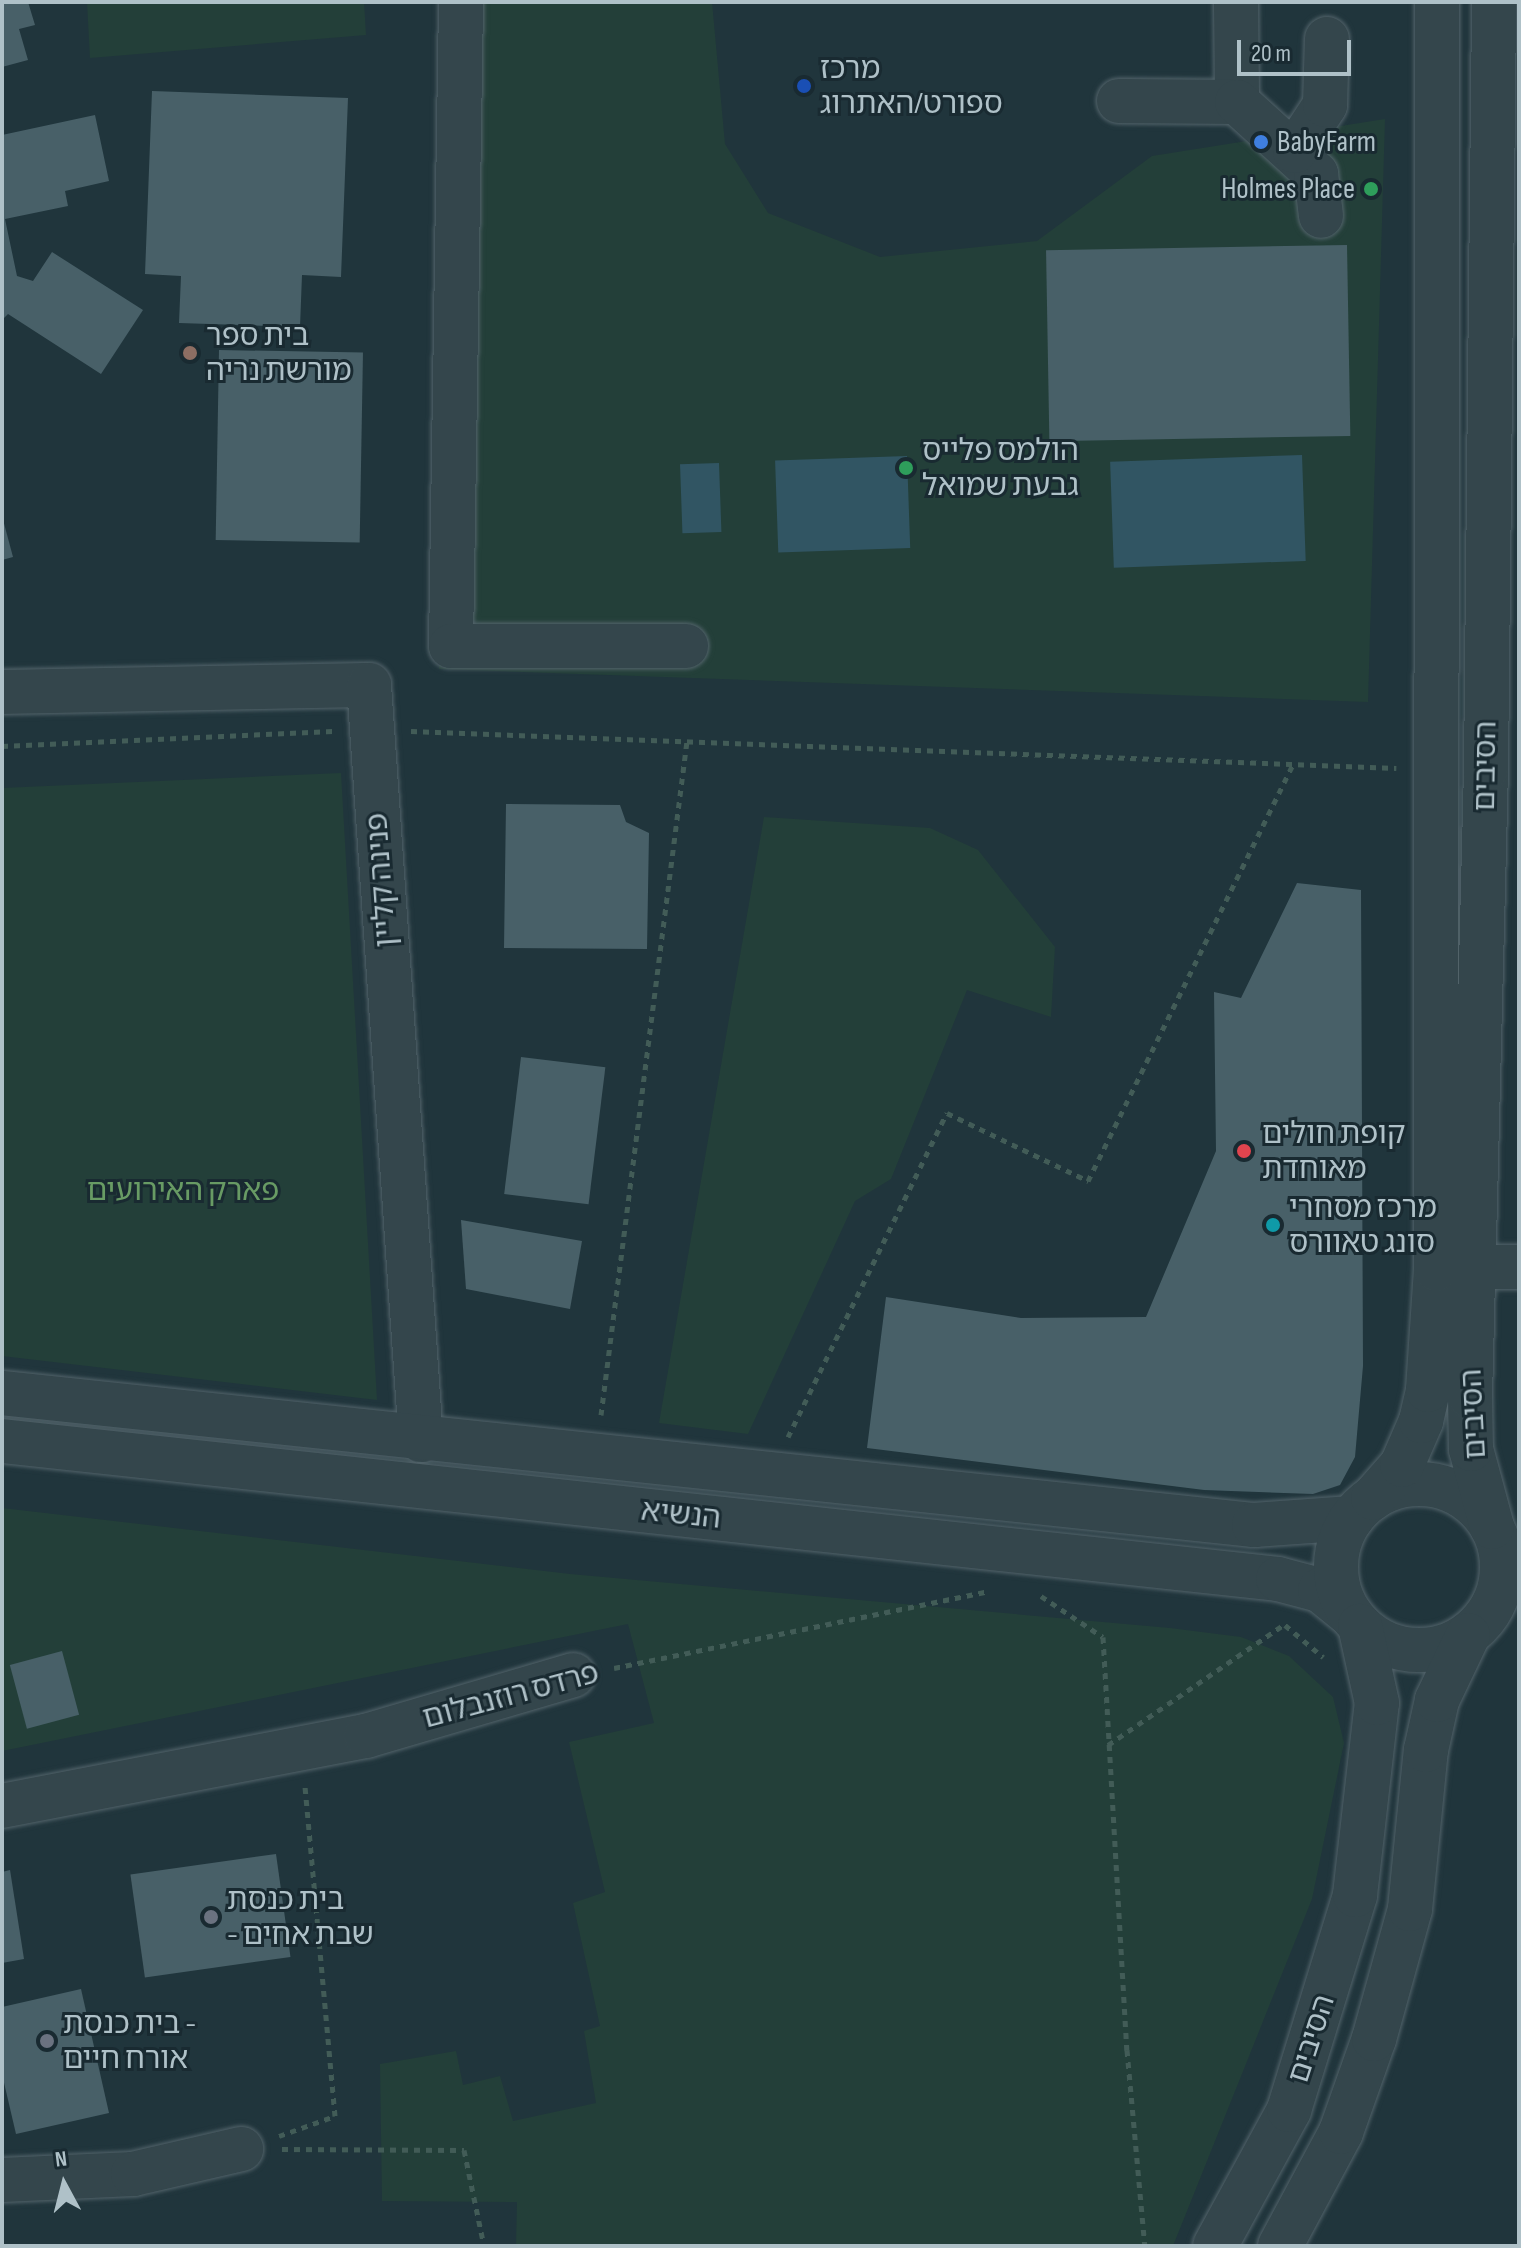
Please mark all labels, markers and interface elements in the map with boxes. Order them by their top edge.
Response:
scale bar [1241,24,1355,74]
text: 20 m [1251,39,1291,68]
place label: מרכז ספורט/האתרוג [820,51,1003,122]
marker: מרכז ספורט/האתרוג [795,77,813,95]
place label: BabyFarm [1277,124,1376,160]
marker: BabyFarm [1252,133,1270,151]
place label: Holmes Place [1221,171,1355,207]
marker: Holmes Place [1362,180,1380,198]
place label: בית ספר מורשת נריה [206,318,352,388]
marker: בית ספר מורשת נריה [181,344,199,362]
place label: הולמס פלייס גבעת שמואל [922,433,1079,504]
marker: הולמס פלייס גבעת שמואל [897,459,915,477]
street label: הסיבים [1467,720,1505,812]
street label: פנינה קליין [359,811,405,949]
place label: קופת חולים מאוחדת [1262,1116,1406,1186]
marker: קופת חולים מאוחדת [1233,1140,1255,1162]
park label: פארק האירועים [87,1173,279,1209]
place label: מרכז מסחרי סונג טאוורס [1289,1190,1437,1260]
marker: מרכז מסחרי סונג טאוורס [1264,1216,1282,1234]
street label: הסיבים [1454,1368,1494,1460]
street label: הנשיא [639,1493,723,1537]
street label: פרדס רוזנבלום [419,1655,603,1737]
place label: בית כנסת - שבת אחים [227,1882,374,1952]
marker: בית כנסת - שבת אחים [202,1908,220,1926]
street label: הסיבים [1281,1990,1343,2088]
place label: בית כנסת - אורח חיים [63,2006,196,2076]
marker: בית כנסת - אורח חיים [38,2032,56,2050]
north arrow [24,2144,104,2224]
text: N [54,2146,68,2174]

